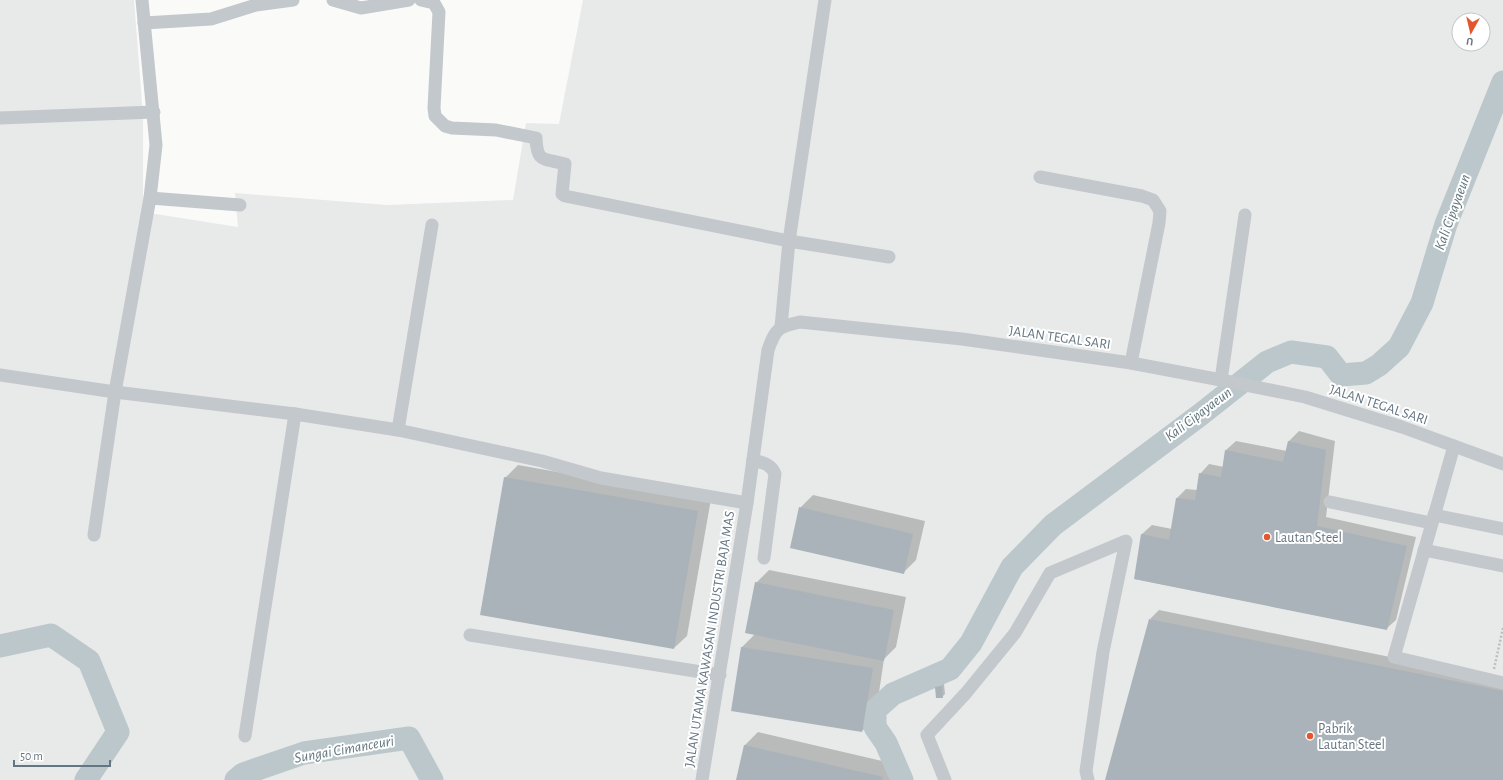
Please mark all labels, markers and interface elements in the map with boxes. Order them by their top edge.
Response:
north arrow [1451,12,1491,52]
text: U [1465,35,1474,47]
water label: Kali Cipayaeun [1432,172,1473,252]
street label: JALAN TEGAL SARI [1008,324,1112,352]
street label: JALAN TEGAL SARI [1328,382,1430,427]
water label: Kali Cipayaeun [1162,385,1234,444]
street label: JALAN UTAMA KAWASAN INDUSTRI BAJA MAS [683,510,737,768]
place label: Lautan Steel [1275,531,1342,545]
marker: Lautan Steel [1262,532,1272,542]
place label: Pabrik Lautan Steel [1318,722,1385,752]
marker: Pabrik Lautan Steel [1305,731,1315,741]
water label: Sungai Cimanceuri [293,733,395,766]
scale bar [14,742,110,768]
text: 50 m [20,750,43,762]

